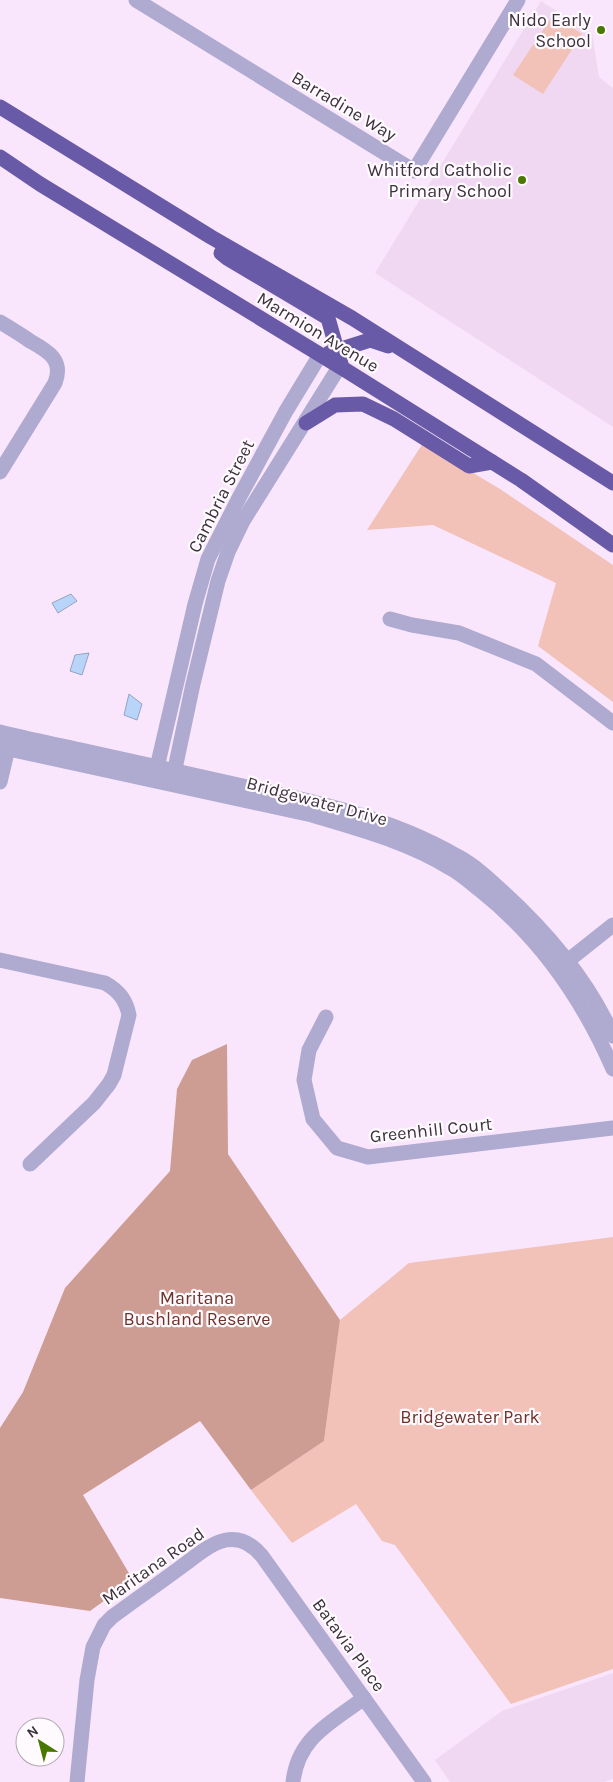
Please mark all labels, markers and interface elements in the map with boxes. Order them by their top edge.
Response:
place label: Nido Early School [509,9,592,52]
marker: Nido Early School [595,24,607,36]
street label: Barradine Way [288,66,401,146]
place label: Whitford Catholic Primary School [367,159,512,202]
marker: Whitford Catholic Primary School [516,174,528,186]
street label: Marmion Avenue [253,287,383,377]
street label: Cambria Street [183,436,259,556]
street label: Bridgewater Drive [244,772,390,830]
street label: Greenhill Court [369,1113,494,1147]
park label: Maritana Bushland Reserve [124,1287,270,1330]
park label: Bridgewater Park [400,1406,540,1428]
street label: Maritana Road [97,1523,209,1609]
street label: Batavia Place [308,1594,390,1696]
north arrow [15,1717,65,1767]
text: N [24,1722,42,1742]

